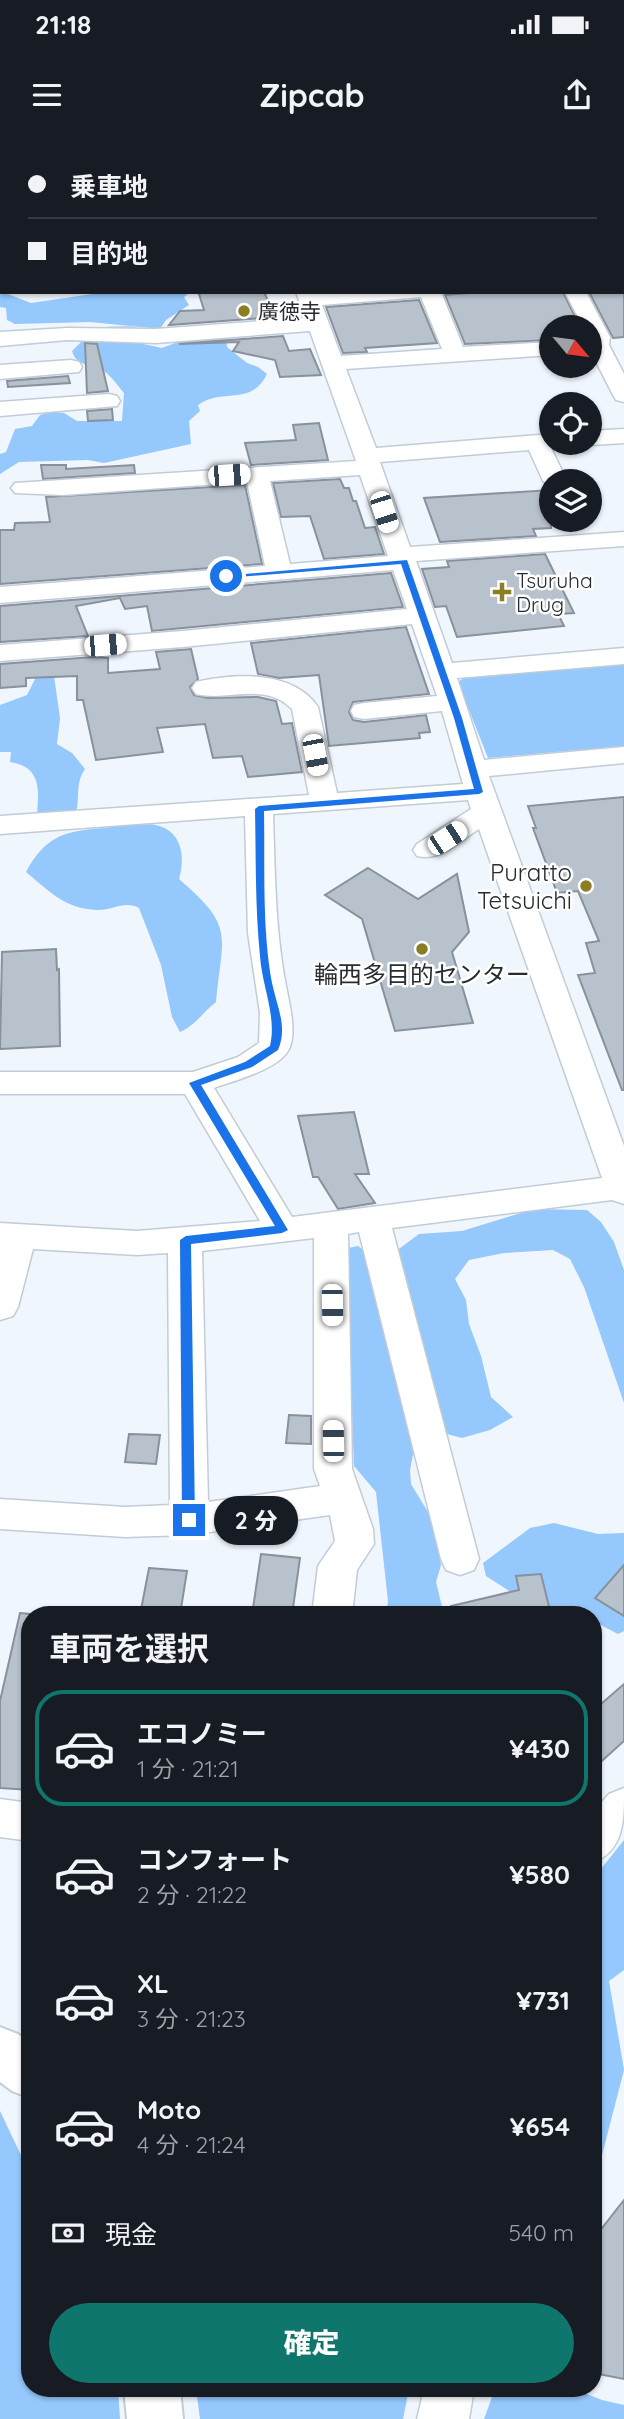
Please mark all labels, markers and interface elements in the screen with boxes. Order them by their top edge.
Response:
text: 21:18 [35,8,91,41]
text: Zipcab [259,75,365,115]
icon: menu [28,76,66,114]
icon: share [558,76,596,114]
text: 乗車地 [70,170,148,203]
text: 目的地 [70,237,148,270]
place label: 廣徳寺 [258,298,321,324]
marker: 廣徳寺 [236,303,252,319]
north arrow [539,315,602,378]
map controls [539,315,602,532]
button: locate [539,392,602,455]
car [208,463,251,487]
button: layers [539,469,602,532]
car [368,489,401,535]
route start [210,560,242,592]
place label: Tsuruha Drug [516,567,593,617]
marker: Tsuruha Drug [494,584,510,600]
car [84,633,127,657]
car [301,732,330,778]
car [424,818,471,858]
place label: Puratto Tetsuichi [477,857,572,915]
marker: Puratto Tetsuichi [578,878,594,894]
marker: 輪西多目的センター [414,941,430,957]
place label: 輪西多目的センター [314,959,530,989]
car [322,1284,343,1326]
car [323,1420,344,1462]
callout: 2 分 [214,1496,298,1544]
route end [173,1504,205,1536]
text: 2 分 [235,1506,277,1535]
text: 車両を選択 [49,1628,209,1668]
icon: car [53,1717,116,1780]
text: エコノミー [137,1717,267,1750]
text: ¥430 [509,1732,570,1765]
text: 1 分 · 21:21 [137,1754,239,1783]
icon: car [53,1843,116,1906]
text: コンフォート [137,1843,292,1876]
text: ¥580 [509,1858,570,1891]
text: 2 分 · 21:22 [137,1880,247,1909]
text: XL [137,1967,169,2000]
icon: car [53,1969,116,2032]
text: ¥731 [516,1984,570,2017]
text: 3 分 · 21:23 [137,2004,246,2033]
text: Moto [137,2093,201,2126]
icon: car [53,2095,116,2158]
text: ¥654 [510,2110,570,2143]
text: 4 分 · 21:24 [137,2130,246,2159]
icon: cash [49,2214,87,2252]
text: 現金 [105,2218,157,2251]
text: 540 m [508,2218,574,2247]
button: 確定 [49,2303,574,2383]

